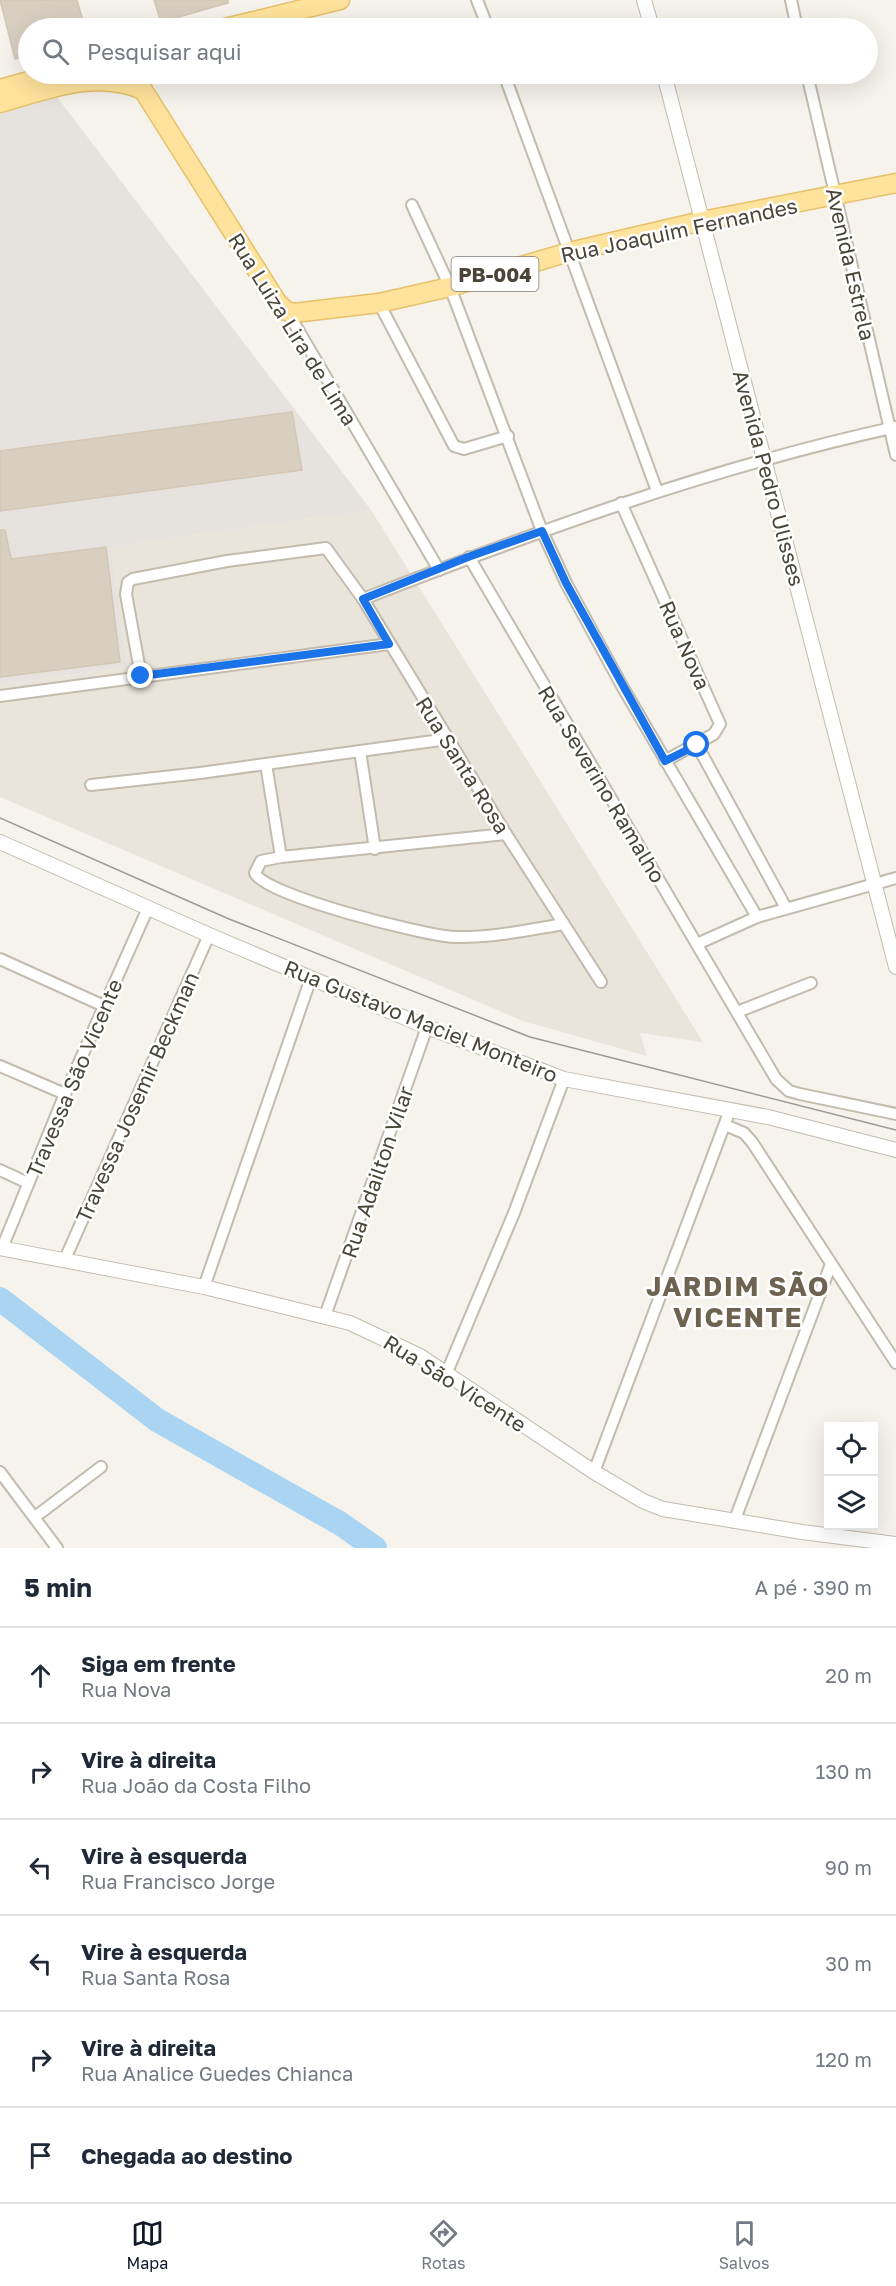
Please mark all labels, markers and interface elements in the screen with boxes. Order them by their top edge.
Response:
search box [18,18,878,84]
icon: search [39,35,72,68]
text: Pesquisar aqui [87,38,242,65]
street label: Avenida Estrela [821,185,881,343]
street label: Rua Joaquim Fernandes [558,192,800,268]
street label: Rua Luiza Lira de Lima [223,228,363,430]
road number: PB-004 [452,257,538,291]
street label: Avenida Pedro Ulisses [728,367,810,589]
street label: Rua Nova [654,596,716,694]
route end [127,662,153,688]
street label: Rua Severino Ramalho [533,681,671,887]
street label: Rua Santa Rosa [410,692,516,838]
route start [683,731,709,757]
street label: Rua Gustavo Maciel Monteiro [280,954,562,1088]
street label: Travessa Josemir Beckman [70,968,204,1226]
street label: Travessa São Vicente [20,975,128,1181]
street label: Rua Adailton Vilar [335,1083,419,1261]
district label: JARDIM SÃO VICENTE [646,1270,830,1333]
street label: Rua São Vicente [379,1329,531,1437]
map controls [824,1422,878,1530]
button: locate [824,1422,878,1476]
button: layers [824,1476,878,1530]
text: 5 min [24,1572,92,1603]
text: A pé · 390 m [755,1575,872,1599]
text: Siga em frente [81,1650,236,1677]
icon: ahead [24,1659,57,1692]
text: 20 m [825,1663,872,1687]
text: Rua Nova [81,1677,171,1701]
text: Vire à direita [81,1746,216,1773]
icon: right [24,1755,57,1788]
text: 130 m [816,1759,872,1783]
text: Rua João da Costa Filho [81,1773,311,1797]
text: Vire à esquerda [81,1842,247,1869]
icon: left [24,1851,57,1884]
text: 90 m [825,1855,872,1879]
text: Rua Francisco Jorge [81,1869,275,1893]
text: Vire à esquerda [81,1938,247,1965]
icon: left [24,1947,57,1980]
text: 30 m [825,1951,872,1975]
text: Rua Santa Rosa [81,1965,230,1989]
text: Vire à direita [81,2034,216,2061]
icon: right [24,2043,57,2076]
text: 120 m [816,2047,872,2071]
text: Rua Analice Guedes Chianca [81,2061,353,2085]
icon: arrive [24,2139,57,2172]
text: Chegada ao destino [81,2142,293,2169]
tab: Mapa [127,2217,168,2273]
tab: Rotas [421,2217,466,2273]
tab: Salvos [719,2217,769,2273]

